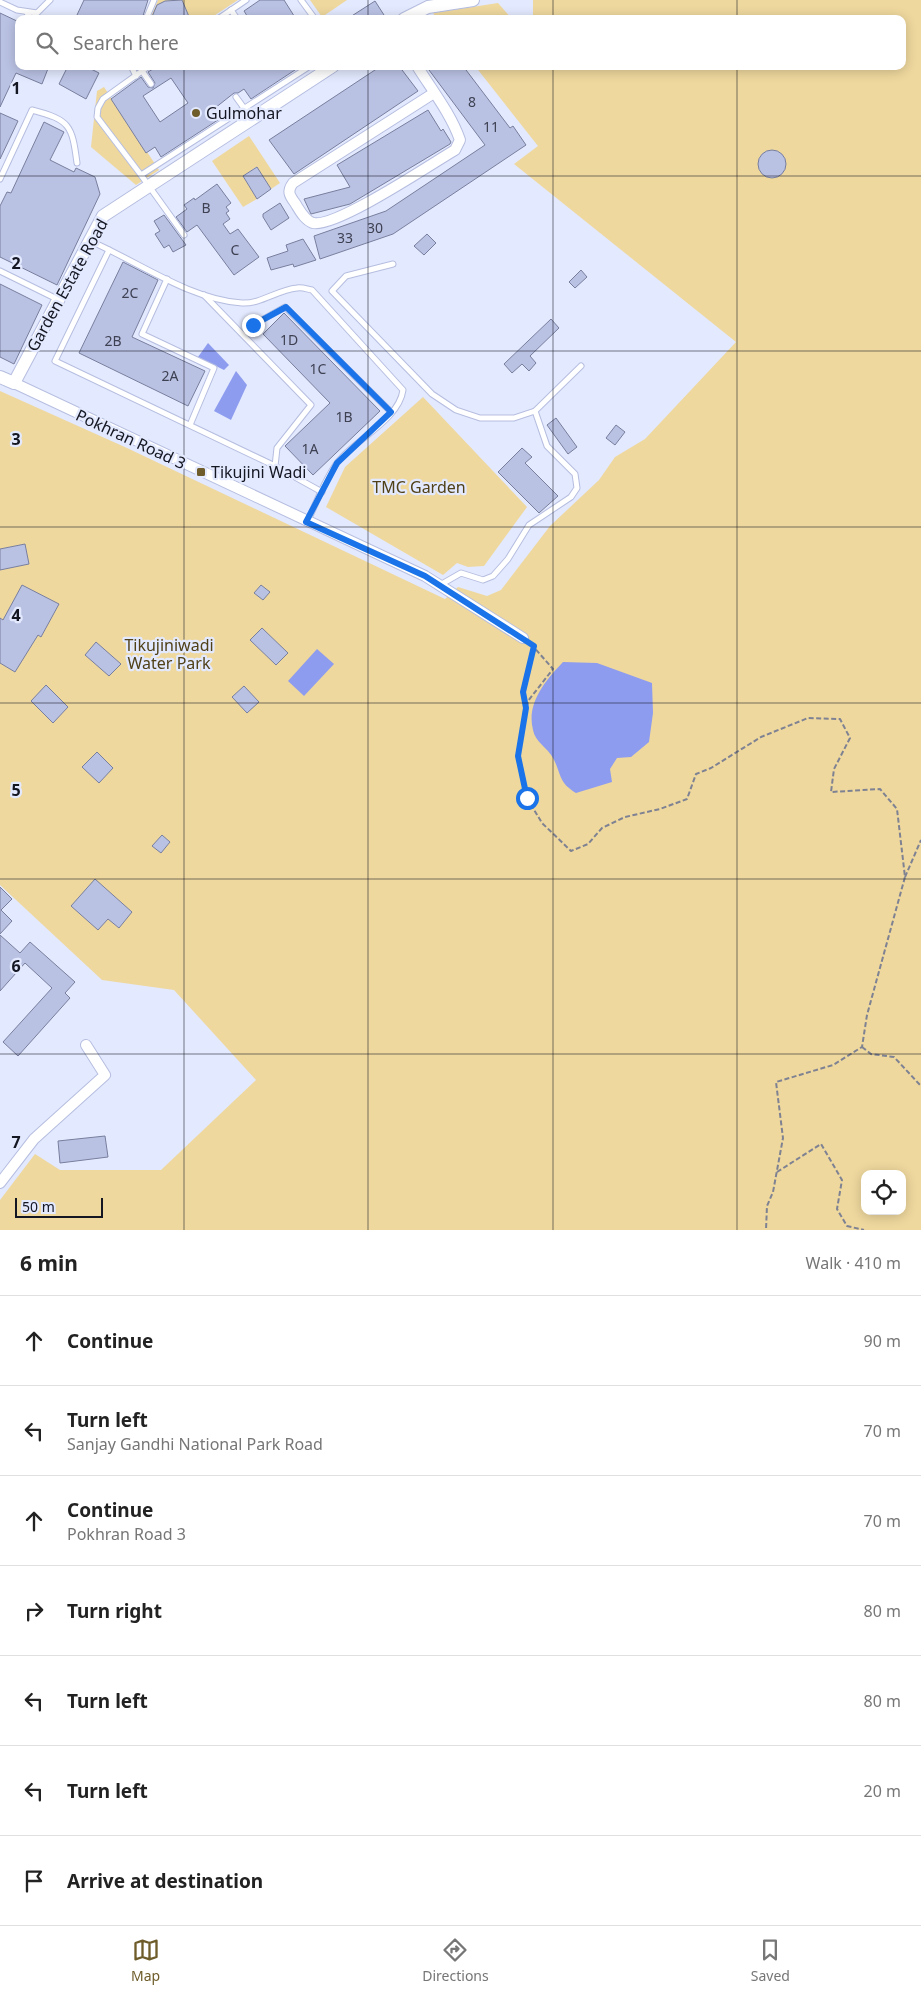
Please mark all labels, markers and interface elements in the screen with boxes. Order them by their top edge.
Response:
search box [15,15,906,70]
icon: search [33,29,61,57]
text: Search here [73,30,179,56]
text: 1 [11,77,21,99]
house number: 8 [468,92,476,111]
place label: Gulmohar [206,102,282,124]
marker: Gulmohar [190,107,202,119]
house number: 11 [483,117,499,136]
house number: B [201,198,211,217]
street label: Garden Estate Road [21,215,113,355]
house number: 30 [367,218,383,237]
house number: 33 [337,228,353,247]
house number: C [231,240,240,259]
text: 2 [11,252,21,274]
house number: 2C [122,283,139,302]
route end [242,314,265,337]
house number: 1D [280,330,298,349]
house number: 2B [104,331,122,350]
house number: 1C [310,359,327,378]
house number: 2A [162,366,179,385]
street label: Pokhran Road 3 [72,404,190,474]
house number: 1B [335,407,353,426]
text: 3 [11,428,21,450]
house number: 1A [302,439,319,458]
place label: Tikujini Wadi [211,461,306,483]
marker: Tikujini Wadi [195,466,207,478]
park label: TMC Garden [372,476,466,498]
text: 4 [11,604,21,626]
park label: Tikujiniwadi Water Park [124,634,214,674]
text: 5 [11,779,21,801]
route start [516,787,539,810]
text: 6 [11,955,21,977]
text: 7 [11,1131,21,1153]
map controls [861,1170,906,1215]
button: locate [861,1170,906,1215]
scale bar [15,1195,102,1218]
text: 50 m [22,1197,55,1216]
text: 6 min [20,1249,78,1277]
text: Walk · 410 m [806,1252,901,1274]
icon: ahead [20,1327,48,1355]
text: Continue [67,1328,153,1354]
text: 90 m [864,1330,901,1352]
text: Turn left [67,1407,148,1433]
icon: left [20,1417,48,1445]
text: 70 m [864,1420,901,1442]
text: Sanjay Gandhi National Park Road [67,1433,323,1455]
text: Continue [67,1497,153,1523]
icon: ahead [20,1507,48,1535]
text: 70 m [864,1510,901,1532]
text: Pokhran Road 3 [67,1523,186,1545]
icon: right [20,1597,48,1625]
text: Turn right [67,1598,162,1624]
text: 80 m [864,1600,901,1622]
icon: left [20,1687,48,1715]
text: Turn left [67,1688,148,1714]
text: 80 m [864,1690,901,1712]
icon: left [20,1777,48,1805]
text: Turn left [67,1778,148,1804]
text: 20 m [864,1780,901,1802]
icon: arrive [20,1867,48,1895]
text: Arrive at destination [67,1868,263,1894]
tab: Map [131,1936,160,1985]
tab: Directions [422,1936,489,1985]
tab: Saved [751,1936,790,1985]

